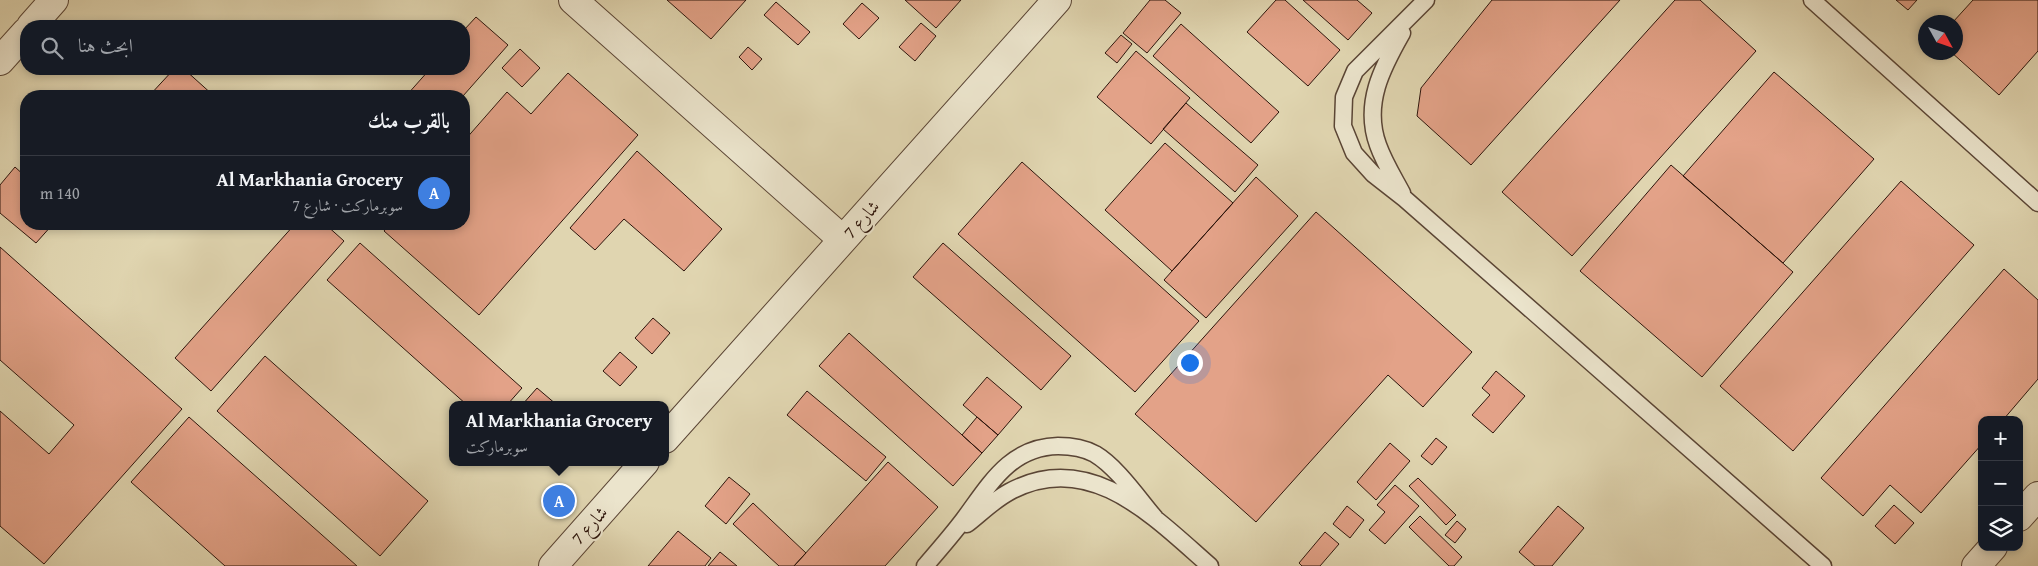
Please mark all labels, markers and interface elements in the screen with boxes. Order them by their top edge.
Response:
north arrow [1918,15,1963,60]
search box [20,20,470,75]
text: ابحث هنا [78,31,133,59]
icon: search [38,34,66,62]
text: بالقرب منك [368,105,450,136]
text: Al Markhania Grocery [216,165,403,193]
text: 140 m [40,181,80,205]
text: A [429,181,439,205]
text: سوبرماركت · شارع 7 [292,193,403,217]
street label: شارع 7 [836,194,887,246]
your location [1177,350,1203,376]
popup [449,401,669,466]
text: Al Markhania Grocery [466,406,652,434]
map controls [1978,416,2023,551]
button: + [1978,416,2023,461]
text: سوبرماركت [466,434,528,458]
button: − [1978,461,2023,506]
pin: A [543,482,575,520]
street label: شارع 7 [564,500,615,552]
button: layers [1978,506,2023,551]

